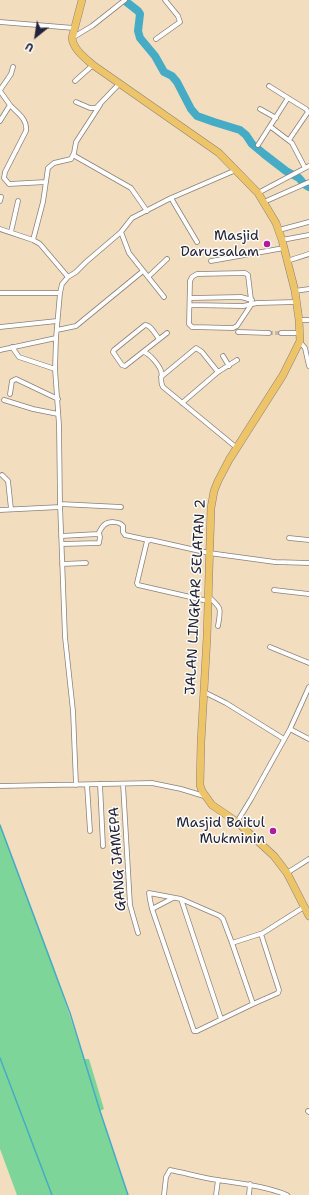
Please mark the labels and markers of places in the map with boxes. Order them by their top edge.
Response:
place label: Masjid Darussalam [180,228,259,260]
marker: Masjid Darussalam [262,239,272,249]
place label: Masjid Baitul Mukminin [176,815,265,848]
marker: Masjid Baitul Mukminin [268,826,278,836]

